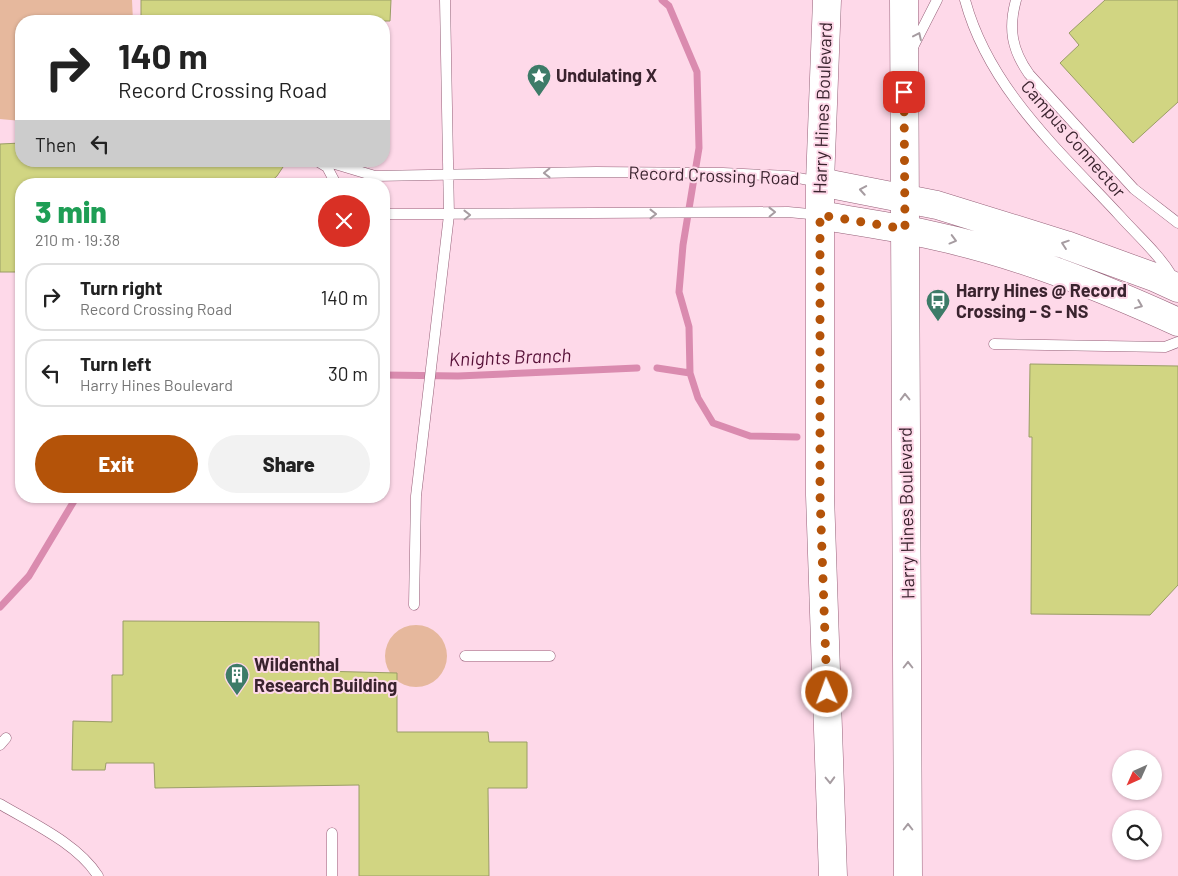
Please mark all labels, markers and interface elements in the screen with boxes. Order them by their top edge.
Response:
street label: Harry Hines Boulevard [808,22,836,194]
one-way arrow [912,32,922,41]
text: 140 m [118,34,208,76]
icon: right [35,35,100,100]
place icon: Undulating X [526,63,552,97]
place label: Undulating X [556,64,657,86]
pin [883,71,925,113]
street label: Campus Connector [1017,75,1131,202]
text: Record Crossing Road [118,76,327,102]
icon: arrive [890,78,918,106]
icon: left [86,130,114,158]
text: Then [35,133,76,156]
street label: Record Crossing Road [628,161,800,189]
one-way arrow [543,167,551,178]
one-way arrow [858,185,867,195]
text: 3 min [35,193,107,229]
button: close [318,195,370,247]
one-way arrow [768,207,776,217]
one-way arrow [650,209,657,219]
one-way arrow [464,210,472,220]
text: 210 m · 19:38 [35,230,120,249]
one-way arrow [948,234,957,245]
one-way arrow [1061,240,1069,250]
text: Turn right [80,276,162,299]
place label: Harry Hines @ Record Crossing - S - NS [956,279,1127,322]
icon: right [37,283,65,311]
text: 140 m [321,286,368,309]
bus stop icon: Harry Hines @ Record Crossing - S - NS [925,288,951,322]
text: Record Crossing Road [80,299,232,318]
one-way arrow [1134,299,1143,309]
water label: Knights Branch [448,343,572,370]
text: Turn left [80,352,151,375]
icon: left [37,359,65,387]
text: 30 m [328,362,368,385]
text: Harry Hines Boulevard [80,375,233,394]
one-way arrow [900,393,910,401]
street label: Harry Hines Boulevard [893,427,919,599]
button: Exit [35,435,198,493]
button: Share [208,435,370,493]
place label: Wildenthal Research Building [254,653,397,696]
one-way arrow [903,661,913,668]
building icon: Wildenthal Research Building [224,662,250,696]
position arrow [800,665,852,717]
north arrow [1112,750,1162,800]
map controls [1112,750,1162,860]
one-way arrow [825,776,835,784]
button: search [1112,810,1162,860]
one-way arrow [903,823,913,831]

